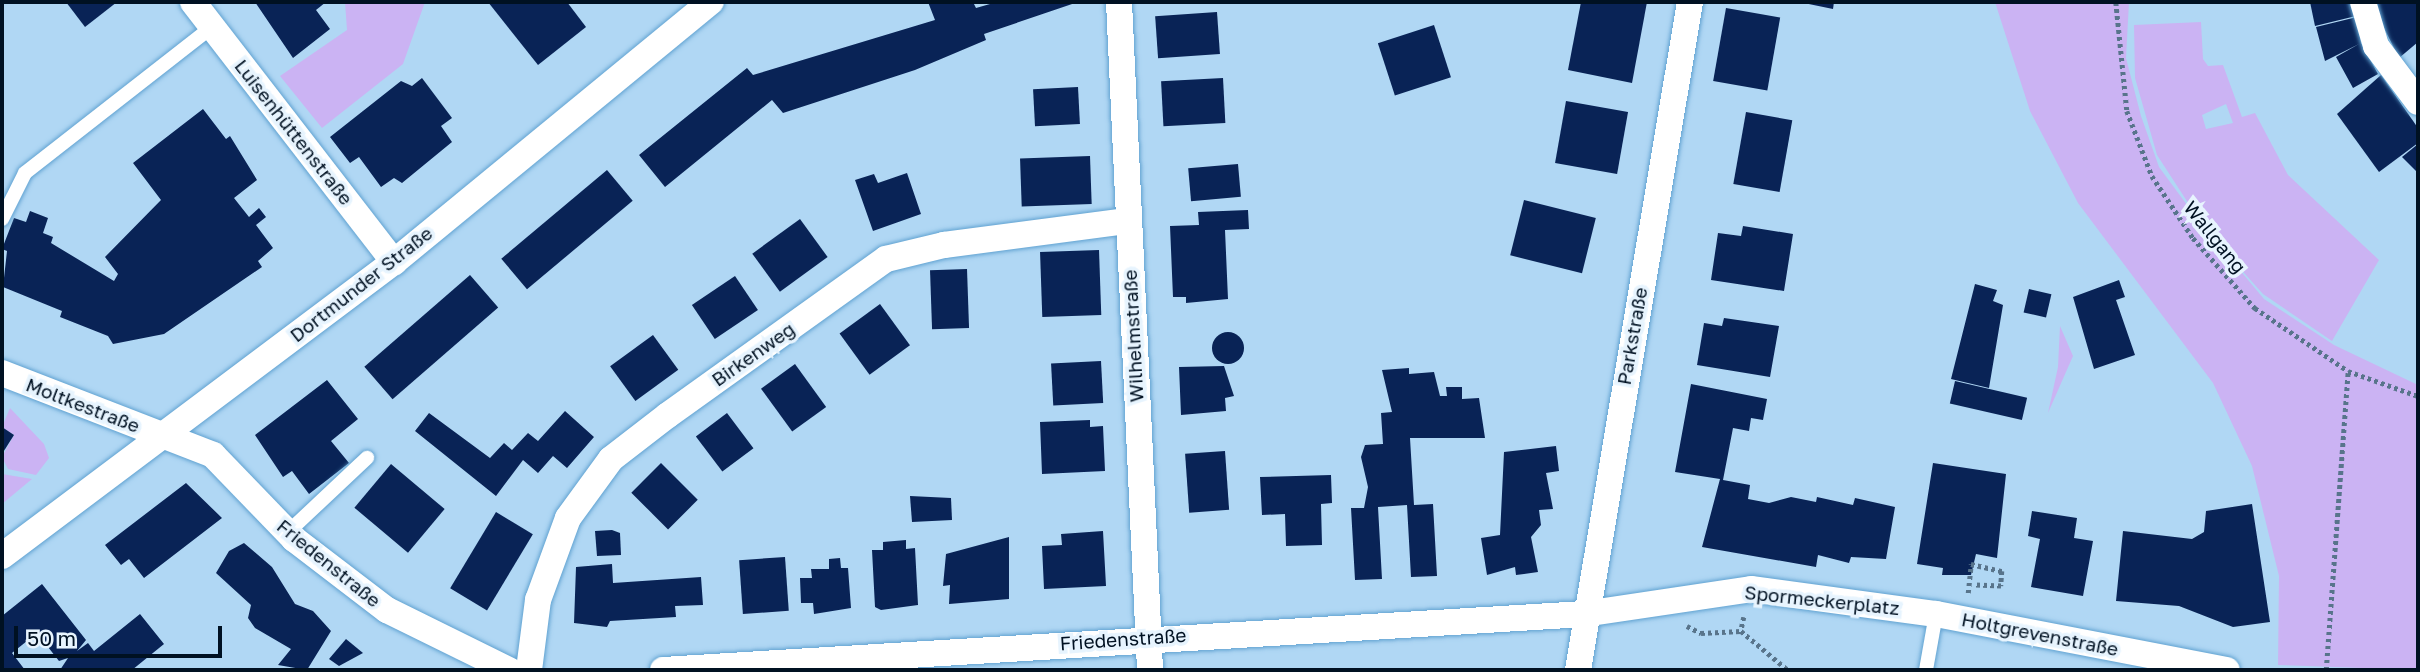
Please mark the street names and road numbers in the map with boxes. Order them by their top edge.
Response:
street label: Luisenhüttenstraße [230,55,358,209]
street label: Wallgang [2179,196,2251,278]
street label: Dortmunder Straße [285,221,437,347]
street label: Wilhelmstraße [1118,269,1148,403]
street label: Parkstraße [1612,285,1652,387]
street label: Birkenweg [707,317,799,391]
street label: Moltkestraße [23,373,143,437]
street label: Friedenstraße [273,514,385,612]
street label: Spormeckerplatz [1743,581,1901,619]
street label: Holtgrevenstraße [1960,608,2120,660]
street label: Friedenstraße [1059,623,1187,655]

